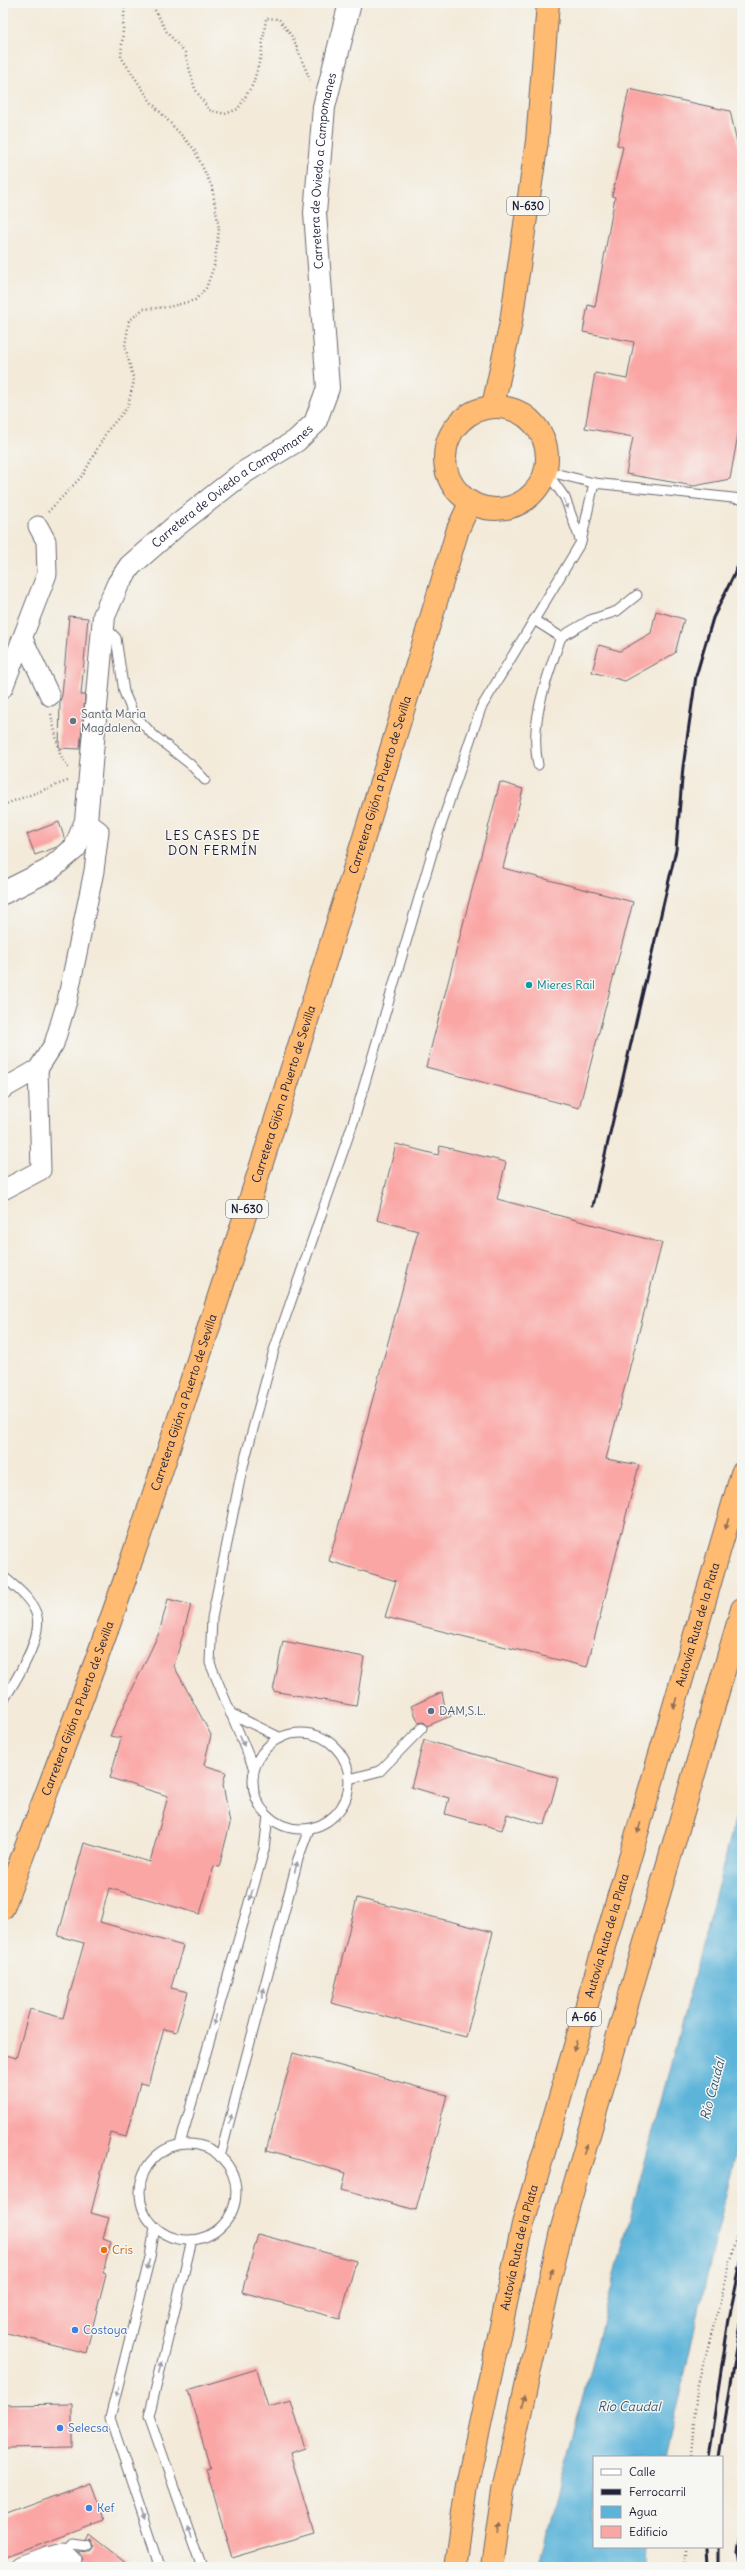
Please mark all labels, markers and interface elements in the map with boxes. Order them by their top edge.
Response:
street label: Carretera de Oviedo a Campomanes [307,71,339,270]
road number: N-630 [507,197,549,215]
street label: Carretera de Oviedo a Campomanes [148,421,316,551]
one-way arrow [564,498,570,510]
street label: Carretera Gijón a Puerto de Sevilla [345,694,414,876]
place label: Santa Maria Magdalena [81,706,146,735]
marker: Santa Maria Magdalena [68,716,78,726]
district label: LES CASES DE DON FERMÍN [165,827,261,859]
place label: Mieres Rail [537,977,595,992]
marker: Mieres Rail [524,980,534,990]
street label: Carretera Gijón a Puerto de Sevilla [248,1003,318,1185]
road number: N-630 [226,1200,268,1218]
street label: Carretera Gijón a Puerto de Sevilla [147,1312,220,1493]
one-way arrow [724,1518,730,1530]
street label: Autovía Ruta de la Plata [672,1561,722,1688]
street label: Carretera Gijón a Puerto de Sevilla [38,1619,117,1798]
one-way arrow [672,1697,678,1709]
place label: DAM,S.L. [439,1703,486,1718]
marker: DAM,S.L. [426,1706,436,1716]
one-way arrow [240,1735,246,1747]
one-way arrow [636,1822,642,1834]
one-way arrow [293,1861,299,1873]
street label: Autovía Ruta de la Plata [581,1872,632,1999]
one-way arrow [248,1890,254,1902]
one-way arrow [260,1987,266,1999]
road number: A-66 [567,2008,601,2026]
one-way arrow [212,2015,218,2027]
one-way arrow [572,2041,578,2053]
water label: Río Caudal [696,2055,729,2122]
one-way arrow [227,2113,233,2125]
one-way arrow [582,2142,588,2154]
street label: Autovía Ruta de la Plata [497,2183,541,2312]
place label: Cris [112,2242,133,2257]
marker: Cris [99,2245,109,2255]
one-way arrow [145,2259,151,2271]
one-way arrow [549,2268,555,2280]
place label: Costoya [83,2322,128,2337]
marker: Costoya [70,2325,80,2335]
one-way arrow [158,2360,164,2373]
one-way arrow [113,2385,119,2398]
one-way arrow [520,2395,526,2407]
water label: Río Caudal [598,2398,663,2415]
place label: Selecsa [68,2420,109,2435]
marker: Selecsa [55,2423,65,2433]
legend [593,2456,723,2548]
text: Calle [629,2464,656,2479]
text: Ferrocarril [629,2484,686,2499]
place label: Kef [97,2500,116,2515]
marker: Kef [84,2503,94,2513]
text: Agua [629,2504,657,2519]
one-way arrow [140,2509,146,2521]
one-way arrow [495,2522,501,2534]
one-way arrow [185,2524,191,2536]
text: Edificio [629,2524,668,2539]

